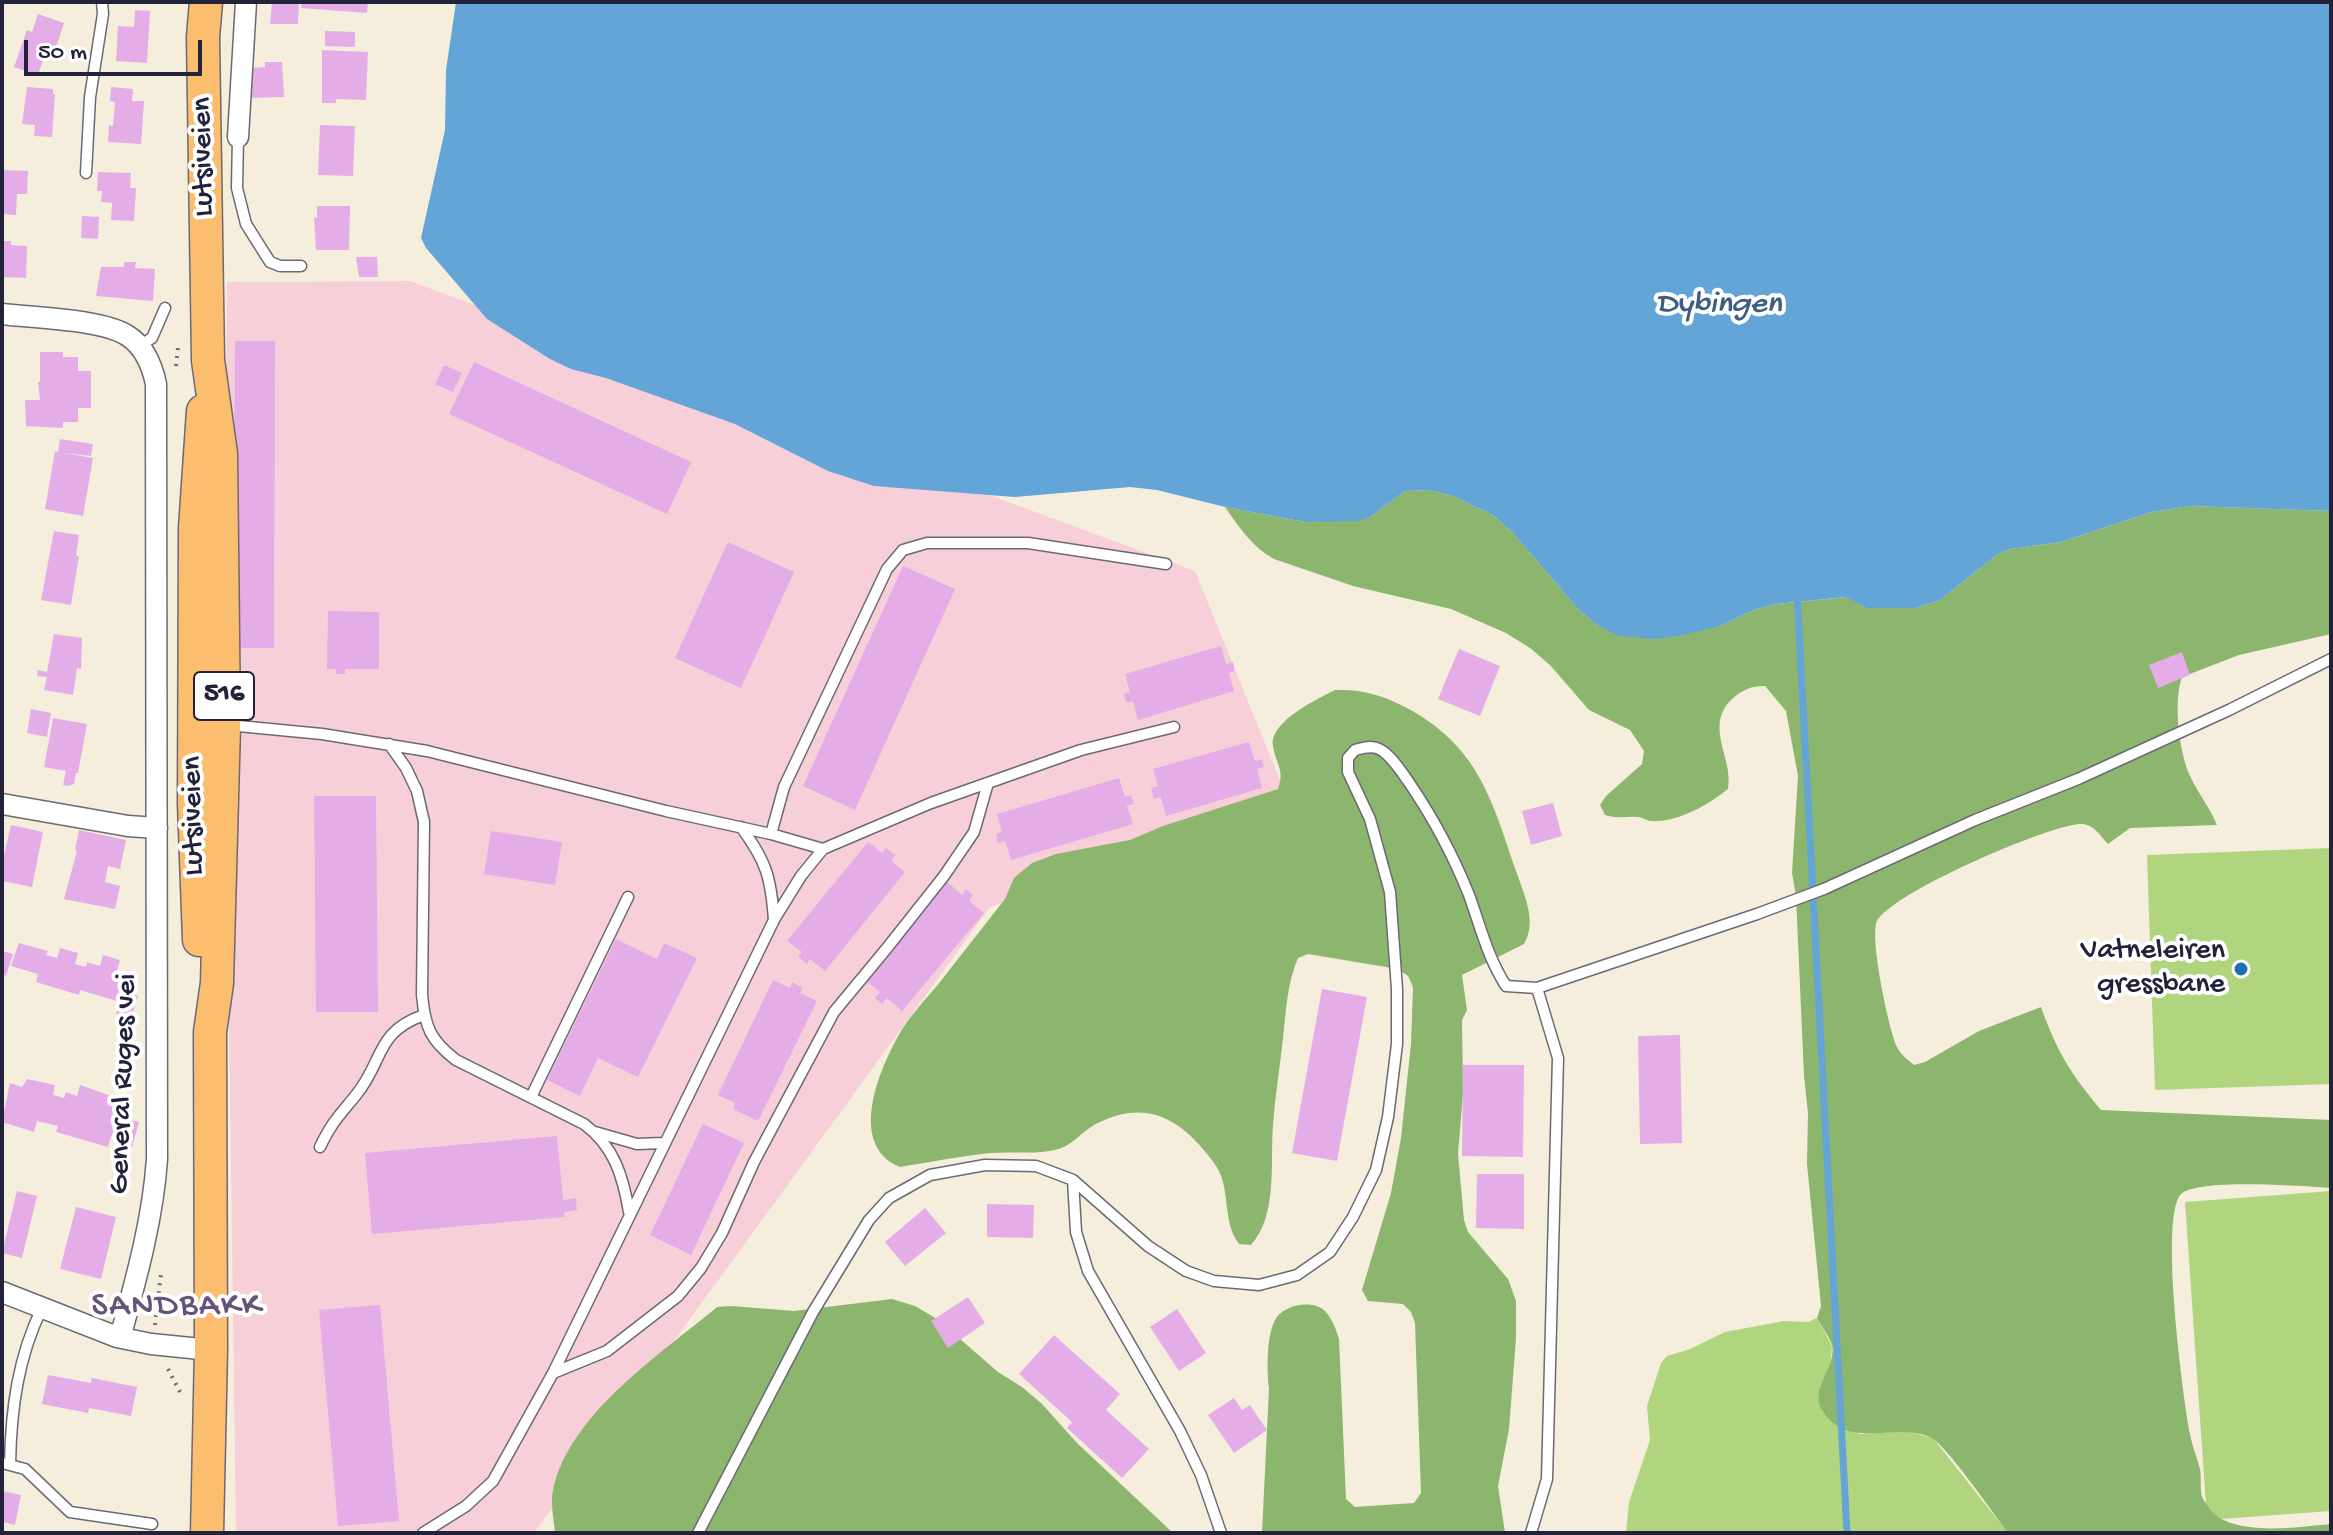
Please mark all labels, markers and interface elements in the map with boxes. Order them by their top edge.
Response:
scale bar [28,24,206,74]
text: 50 m [38,39,87,68]
street label: Lutsiveien [186,97,224,217]
water label: Dybingen [1656,287,1782,325]
road number: 516 [194,672,254,720]
street label: Lutsiveien [176,756,214,876]
place label: Vatneleiren gressbane [2081,934,2225,1004]
marker: Vatneleiren gressbane [2232,960,2250,978]
street label: General Ruges vei [103,973,147,1195]
district label: SANDBAKK [91,1288,263,1328]

